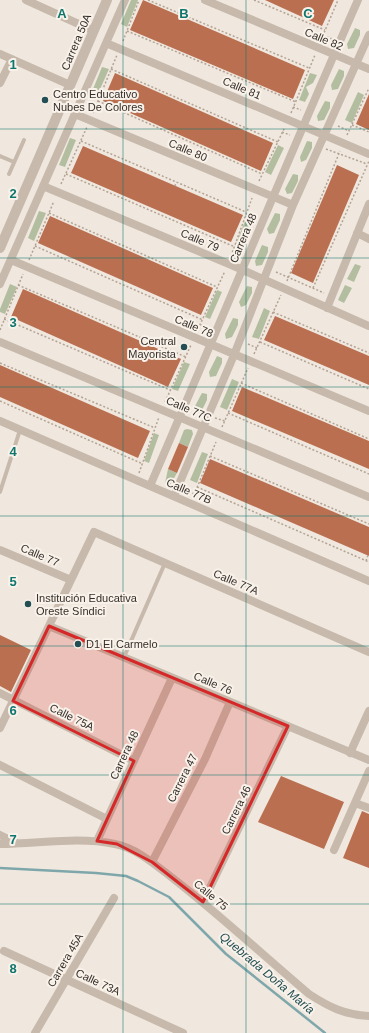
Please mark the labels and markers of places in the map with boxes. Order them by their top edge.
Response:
place label: Centro Educativo Nubes De Colores [53,88,143,113]
marker: Centro Educativo Nubes De Colores [40,95,50,105]
place label: Central Mayorista [128,335,177,360]
marker: Central Mayorista [179,342,189,352]
place label: Institución Educativa Oreste Síndici [36,592,138,617]
marker: Institución Educativa Oreste Síndici [23,599,33,609]
place label: D1 El Carmelo [86,638,158,650]
marker: D1 El Carmelo [73,639,83,649]

